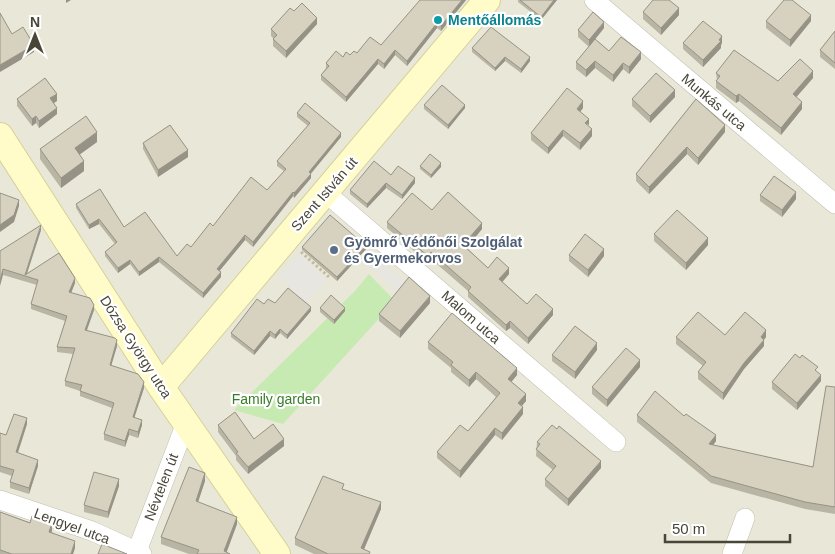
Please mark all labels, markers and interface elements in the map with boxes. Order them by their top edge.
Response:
north arrow [10,10,60,60]
place label: Mentőállomás [448,12,542,28]
text: N [30,14,40,30]
marker: Mentőállomás [432,14,444,26]
street label: Munkás utca [678,70,750,134]
street label: Szent István út [288,154,360,234]
place label: Gyömrő Védőnői Szolgálat és Gyermekorvos [344,234,522,266]
marker: Gyömrő Védőnői Szolgálat és Gyermekorvos [328,244,340,256]
street label: Malom utca [438,287,504,347]
street label: Dózsa György utca [97,293,175,401]
park label: Family garden [232,391,320,407]
street label: Névtelen út [141,451,181,523]
street label: Lengyel utca [32,505,112,547]
scale bar [665,512,790,544]
text: 50 m [672,520,705,537]

